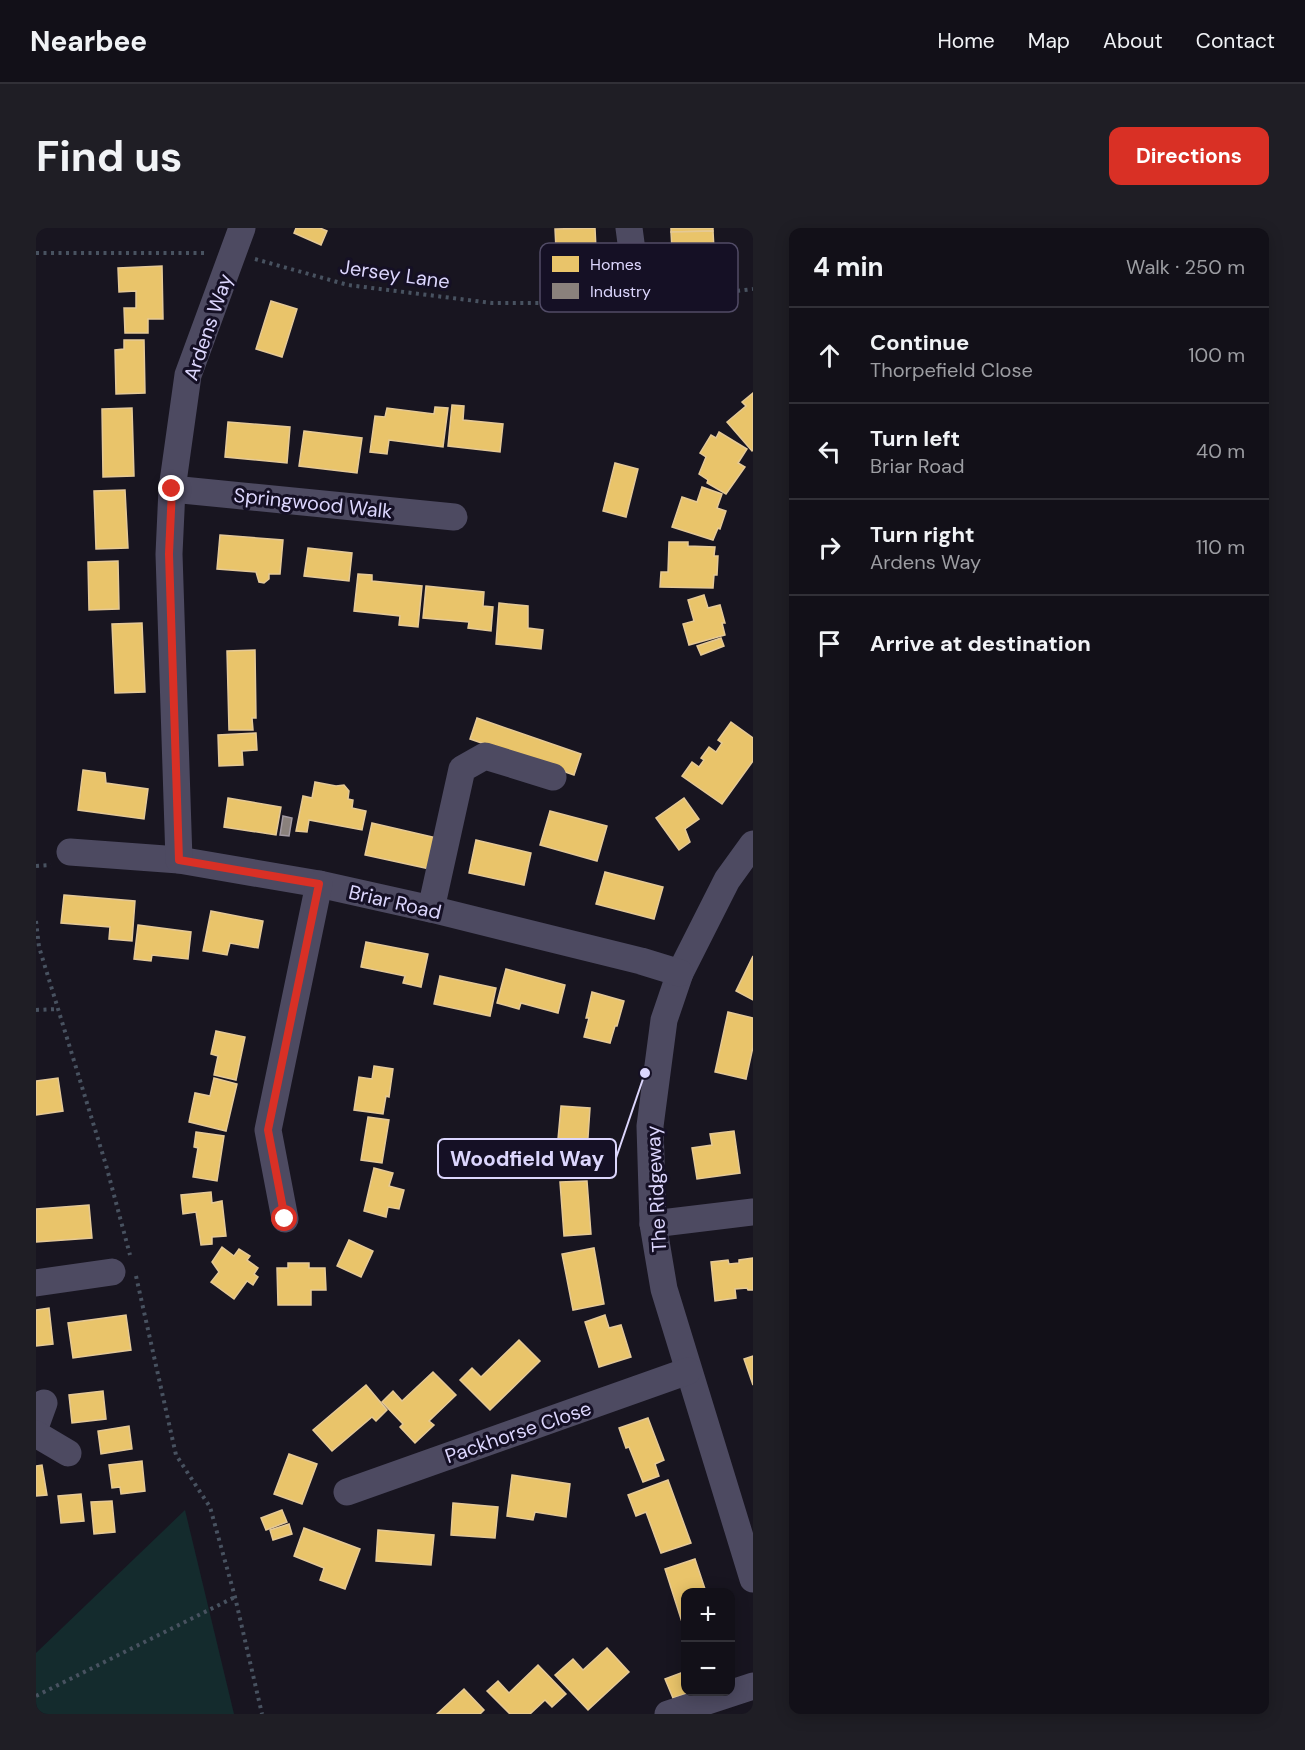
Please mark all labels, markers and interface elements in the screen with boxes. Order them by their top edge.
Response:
text: Nearbee [30,23,147,60]
text: Home [937,27,995,55]
text: Map [1028,27,1070,55]
text: About [1103,27,1163,55]
text: Contact [1196,27,1275,55]
button: Directions [1109,127,1269,185]
text: Find us [36,129,182,184]
legend [540,243,738,312]
text: 4 min [813,250,884,284]
street label: Jersey Lane [338,253,452,295]
text: Homes [590,254,642,275]
text: Walk · 250 m [1126,254,1245,280]
street label: Ardens Way [178,270,238,384]
text: Industry [590,281,651,302]
text: Continue [870,328,969,357]
icon: ahead [813,339,846,372]
text: 100 m [1188,342,1245,368]
text: Thorpefield Close [870,357,1033,383]
text: Turn left [870,424,960,453]
icon: left [813,435,846,468]
text: 40 m [1196,438,1245,464]
text: Briar Road [870,453,964,479]
route end [158,475,184,501]
street label: Springwood Walk [232,482,394,524]
text: Turn right [870,520,975,549]
icon: right [813,531,846,564]
text: 110 m [1196,534,1245,560]
text: Ardens Way [870,549,981,575]
icon: arrive [813,627,846,660]
text: Arrive at destination [870,629,1091,658]
street label: Briar Road [346,879,444,925]
street label: The Ridgeway [640,1125,672,1253]
callout: Woodfield Way [438,1139,616,1178]
text: Woodfield Way [450,1145,604,1173]
route start [271,1205,297,1231]
street label: Packhorse Close [441,1395,595,1469]
map controls [681,1588,735,1696]
button: + [681,1588,735,1642]
button: − [681,1642,735,1696]

